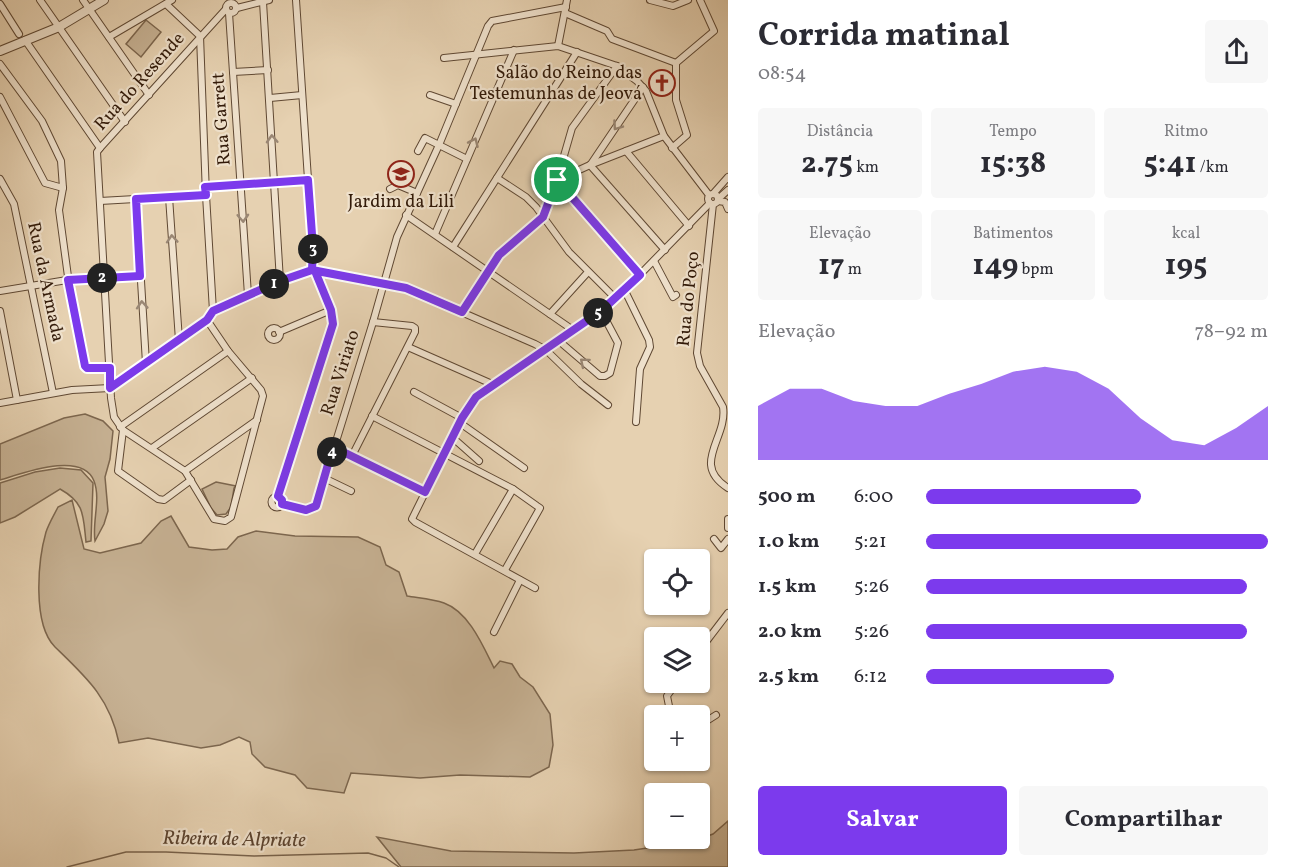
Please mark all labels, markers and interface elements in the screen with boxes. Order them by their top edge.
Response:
text: Corrida matinal [758,14,1010,60]
button: share [1205,20,1268,83]
street label: Rua do Resende [89,27,191,137]
text: 08:54 [758,60,806,88]
place label: Salão do Reino das Testemunhas de Jeová [469,61,642,107]
church icon: Salão do Reino das Testemunhas de Jeová [647,68,677,98]
street label: Rua Garrett [206,72,238,166]
one-way arrow [613,119,624,130]
text: Distância [807,121,873,143]
text: Tempo [989,121,1037,143]
text: Ritmo [1164,121,1208,143]
one-way arrow [265,135,278,144]
one-way arrow [467,137,479,148]
text: 2.75 [801,143,853,185]
text: 15:38 [980,143,1046,185]
text: 5:41 [1143,143,1197,185]
pin [531,154,582,205]
text: km [853,157,879,179]
text: /km [1197,157,1229,179]
school or university icon: Jardim da Lili [386,159,416,189]
icon: arrive [540,163,573,196]
place label: Jardim da Lili [348,190,454,215]
one-way arrow [237,213,250,222]
street label: Rua da Armada [20,220,70,344]
text: Elevação [809,223,871,245]
text: Batimentos [973,223,1053,245]
text: kcal [1172,223,1200,245]
pin: 3 [298,234,328,264]
one-way arrow [166,235,179,244]
text: 3 [309,238,317,260]
text: 17 [818,245,845,287]
text: 149 [972,245,1018,287]
text: 195 [1165,245,1207,287]
street label: Rua do Poço [672,250,706,348]
text: m [845,259,862,281]
text: bpm [1018,259,1054,281]
pin: 2 [87,263,117,293]
text: 2 [98,267,106,289]
pin: 1 [259,269,289,299]
text: 1 [271,273,277,295]
pin: 5 [583,298,613,328]
one-way arrow [135,301,148,310]
text: 5 [594,302,602,324]
text: Elevação [758,318,835,346]
text: 78–92 m [1195,318,1268,346]
street label: Rua Viriato [315,327,367,419]
one-way arrow [580,358,591,369]
pin: 4 [317,437,347,467]
text: 4 [327,441,337,463]
text: 500 m [758,483,816,511]
text: 6:00 [854,483,893,511]
text: 1.0 km [758,528,820,556]
text: 5:21 [854,528,887,556]
map controls [644,549,710,849]
button: locate [644,549,710,615]
text: 1.5 km [758,573,817,601]
text: 5:26 [854,573,889,601]
text: 2.0 km [758,618,822,646]
text: 5:26 [854,618,889,646]
button: layers [644,627,710,693]
text: 2.5 km [758,663,819,691]
text: 6:12 [854,663,887,691]
button: + [644,705,710,771]
button: − [644,783,710,849]
button: Salvar [758,786,1007,855]
button: Compartilhar [1019,786,1268,855]
water label: Ribeira de Alpriate [162,825,307,855]

